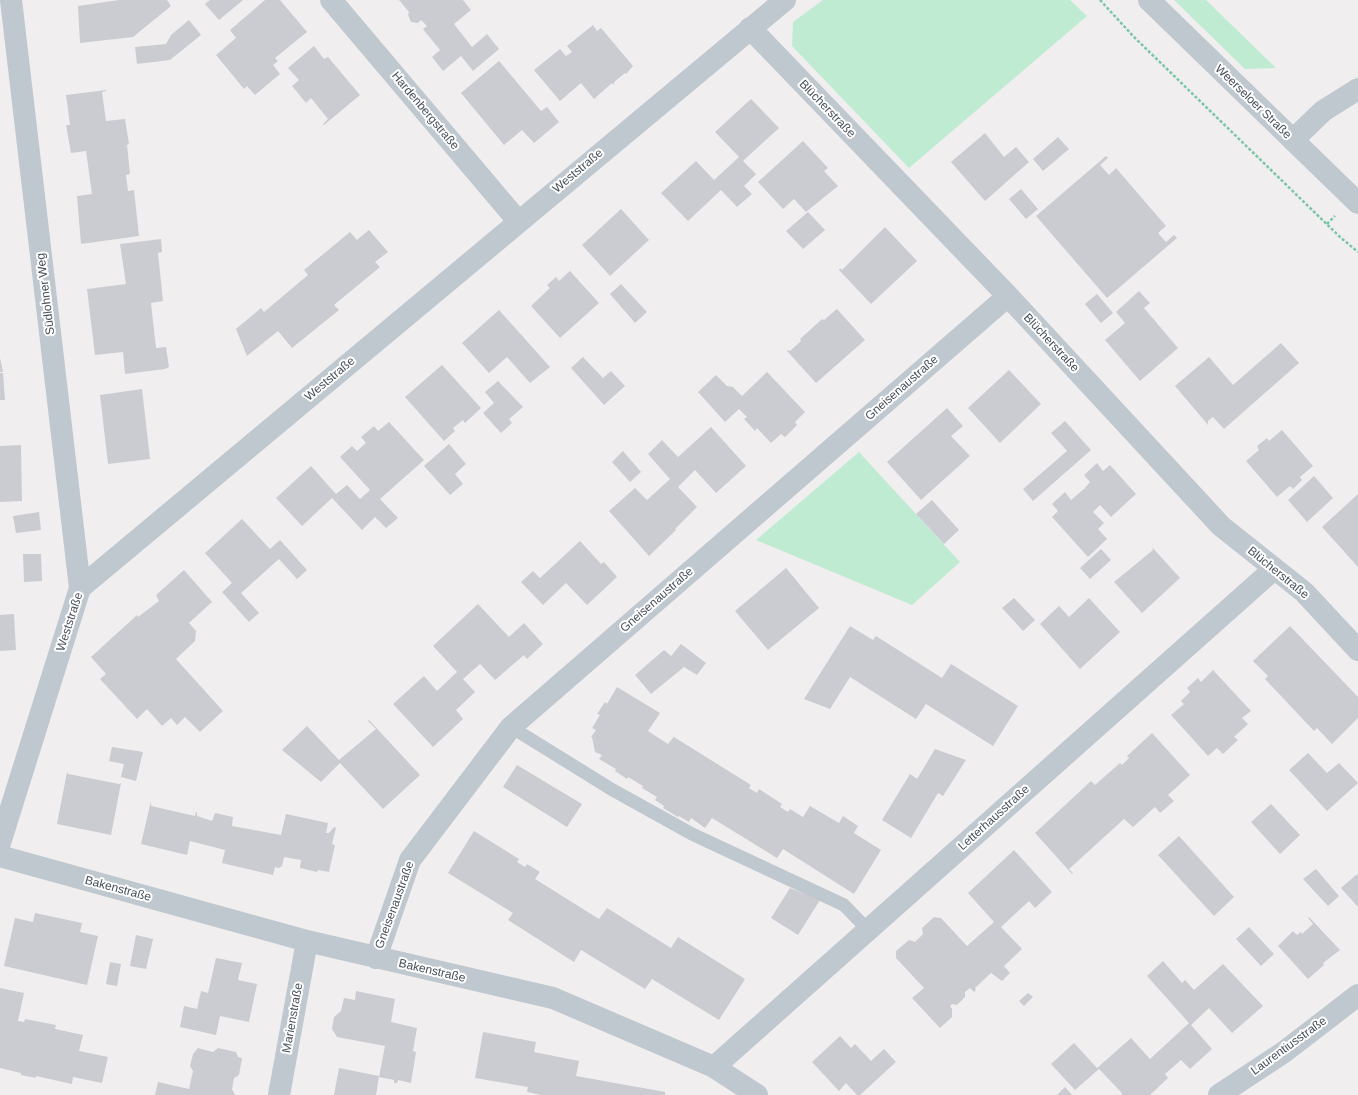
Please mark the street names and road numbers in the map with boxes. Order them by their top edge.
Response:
street label: Weerseloer Straße [1212,62,1294,142]
street label: Hardenbergstraße [388,69,462,153]
street label: Blücherstraße [796,77,858,141]
street label: Weststraße [550,146,606,196]
street label: Südlohner Weg [34,252,58,336]
street label: Blücherstraße [1020,311,1082,375]
street label: Gneisenaustraße [863,352,941,424]
street label: Weststraße [302,354,358,404]
street label: Blücherstraße [1244,544,1312,602]
street label: Gneisenaustraße [618,564,696,636]
street label: Weststraße [54,591,86,653]
street label: Letterhausstraße [955,782,1033,854]
street label: Gneisenaustraße [372,859,418,951]
street label: Bakenstraße [83,873,153,905]
street label: Bakenstraße [397,956,467,986]
street label: Marienstraße [280,982,306,1054]
street label: Laurentiusstraße [1248,1014,1330,1078]

